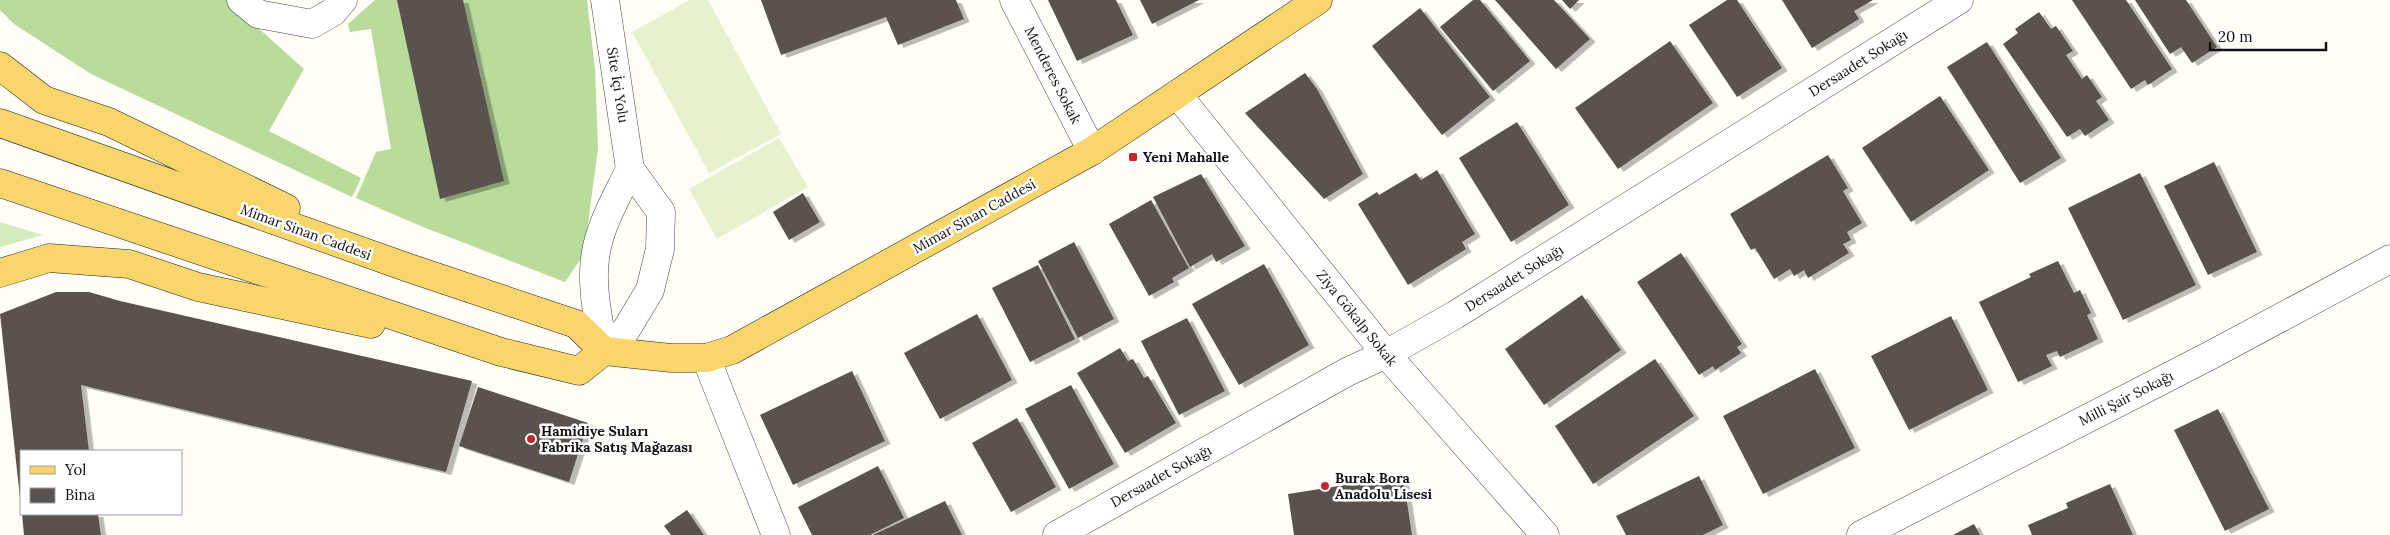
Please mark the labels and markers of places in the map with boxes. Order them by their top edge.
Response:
place label: Yeni Mahalle [1143,148,1229,166]
marker: Yeni Mahalle [1127,151,1139,163]
place label: Hamidiye Suları Fabrika Satış Mağazası [541,422,693,456]
marker: Hamidiye Suları Fabrika Satış Mağazası [525,433,537,445]
place label: Burak Bora Anadolu Lisesi [1335,469,1433,503]
marker: Burak Bora Anadolu Lisesi [1319,480,1331,492]

